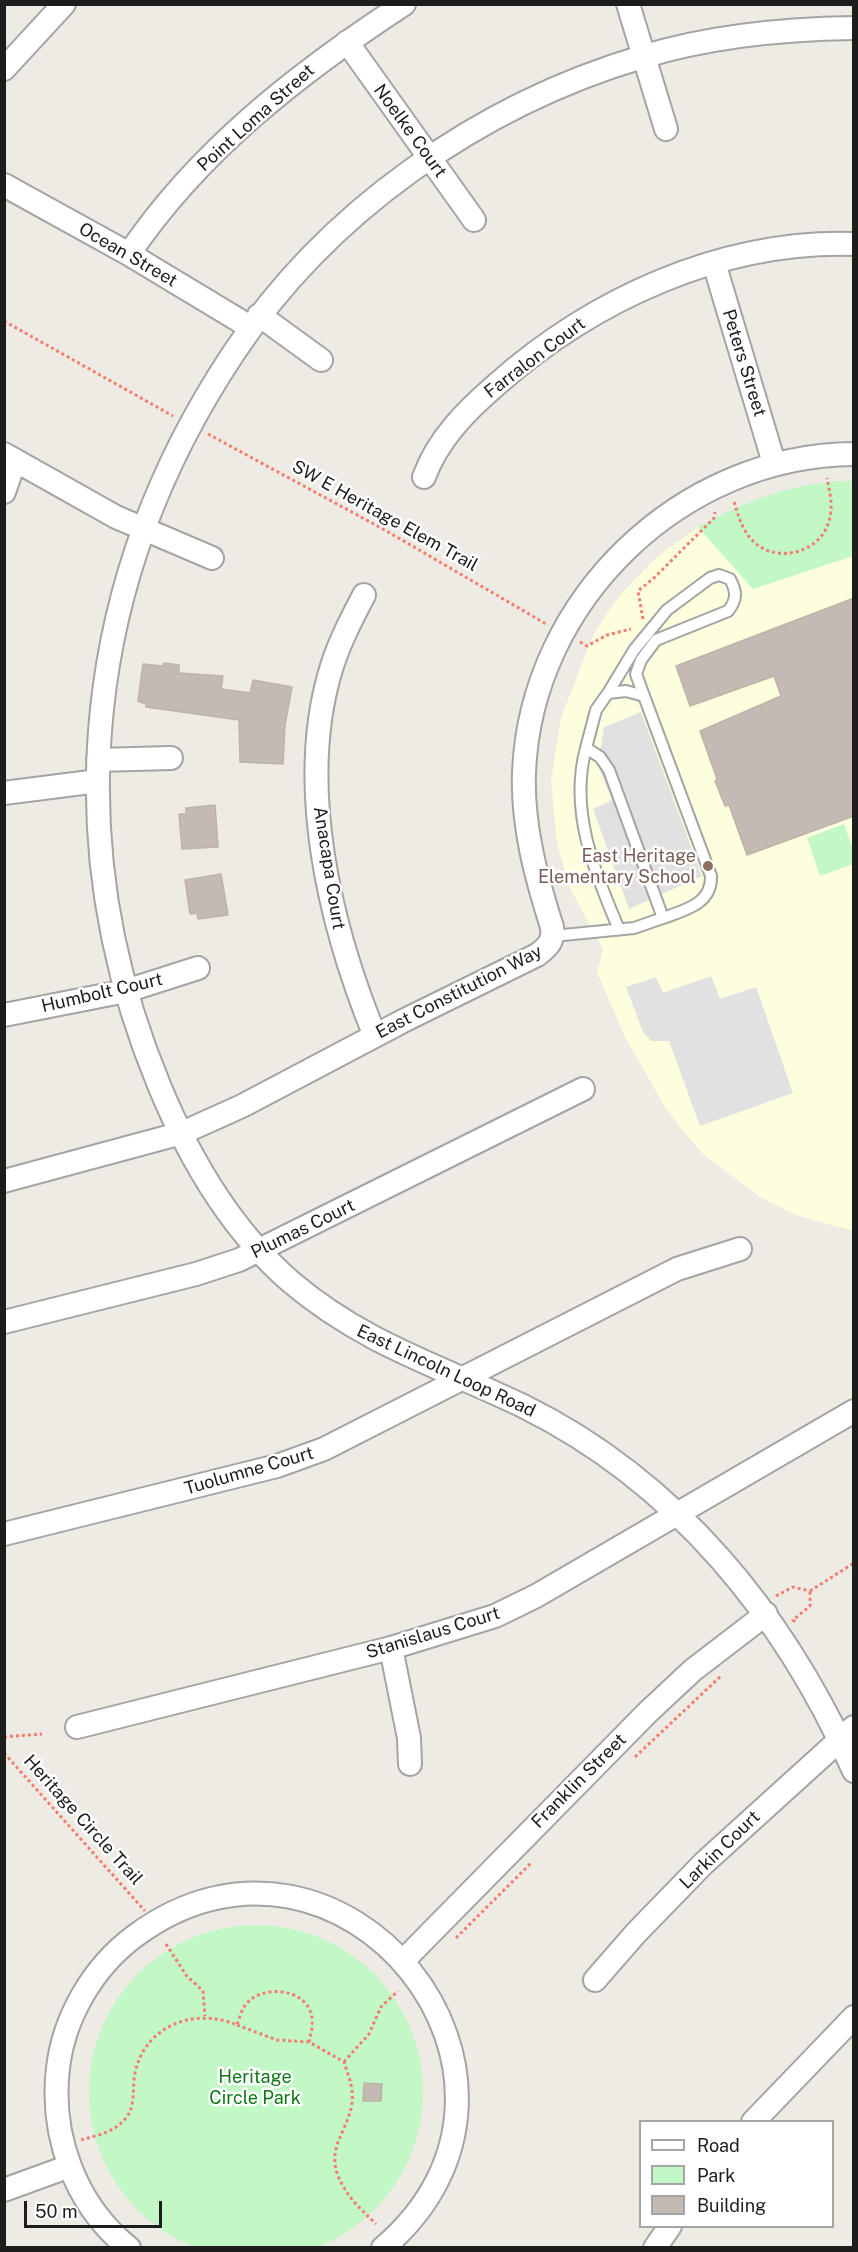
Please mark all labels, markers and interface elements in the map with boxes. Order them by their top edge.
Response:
street label: Point Loma Street [193,60,319,176]
street label: Noelke Court [369,80,451,182]
street label: Ocean Street [75,218,181,292]
street label: Peters Street [717,307,771,419]
street label: Farralon Court [480,313,590,403]
street label: SW E Heritage Elem Trail [288,456,482,576]
street label: Anacapa Court [309,805,349,931]
place label: East Heritage Elementary School [538,845,696,888]
marker: East Heritage Elementary School [701,859,715,873]
street label: East Constitution Way [372,941,546,1043]
street label: Humbolt Court [39,969,165,1017]
street label: Plumas Court [248,1195,358,1263]
street label: East Lincoln Loop Road [353,1320,539,1422]
street label: Tuolumne Court [182,1442,316,1500]
street label: Stanislaus Court [364,1602,502,1664]
street label: Franklin Street [527,1729,631,1833]
street label: Heritage Circle Trail [19,1750,147,1890]
street label: Larkin Court [675,1806,765,1894]
park label: Heritage Circle Park [209,2066,301,2108]
legend [639,2120,834,2228]
text: Road [697,2135,740,2156]
text: Park [697,2165,735,2186]
scale bar [27,2189,165,2227]
text: Building [697,2195,766,2216]
text: 50 m [35,2201,78,2222]

